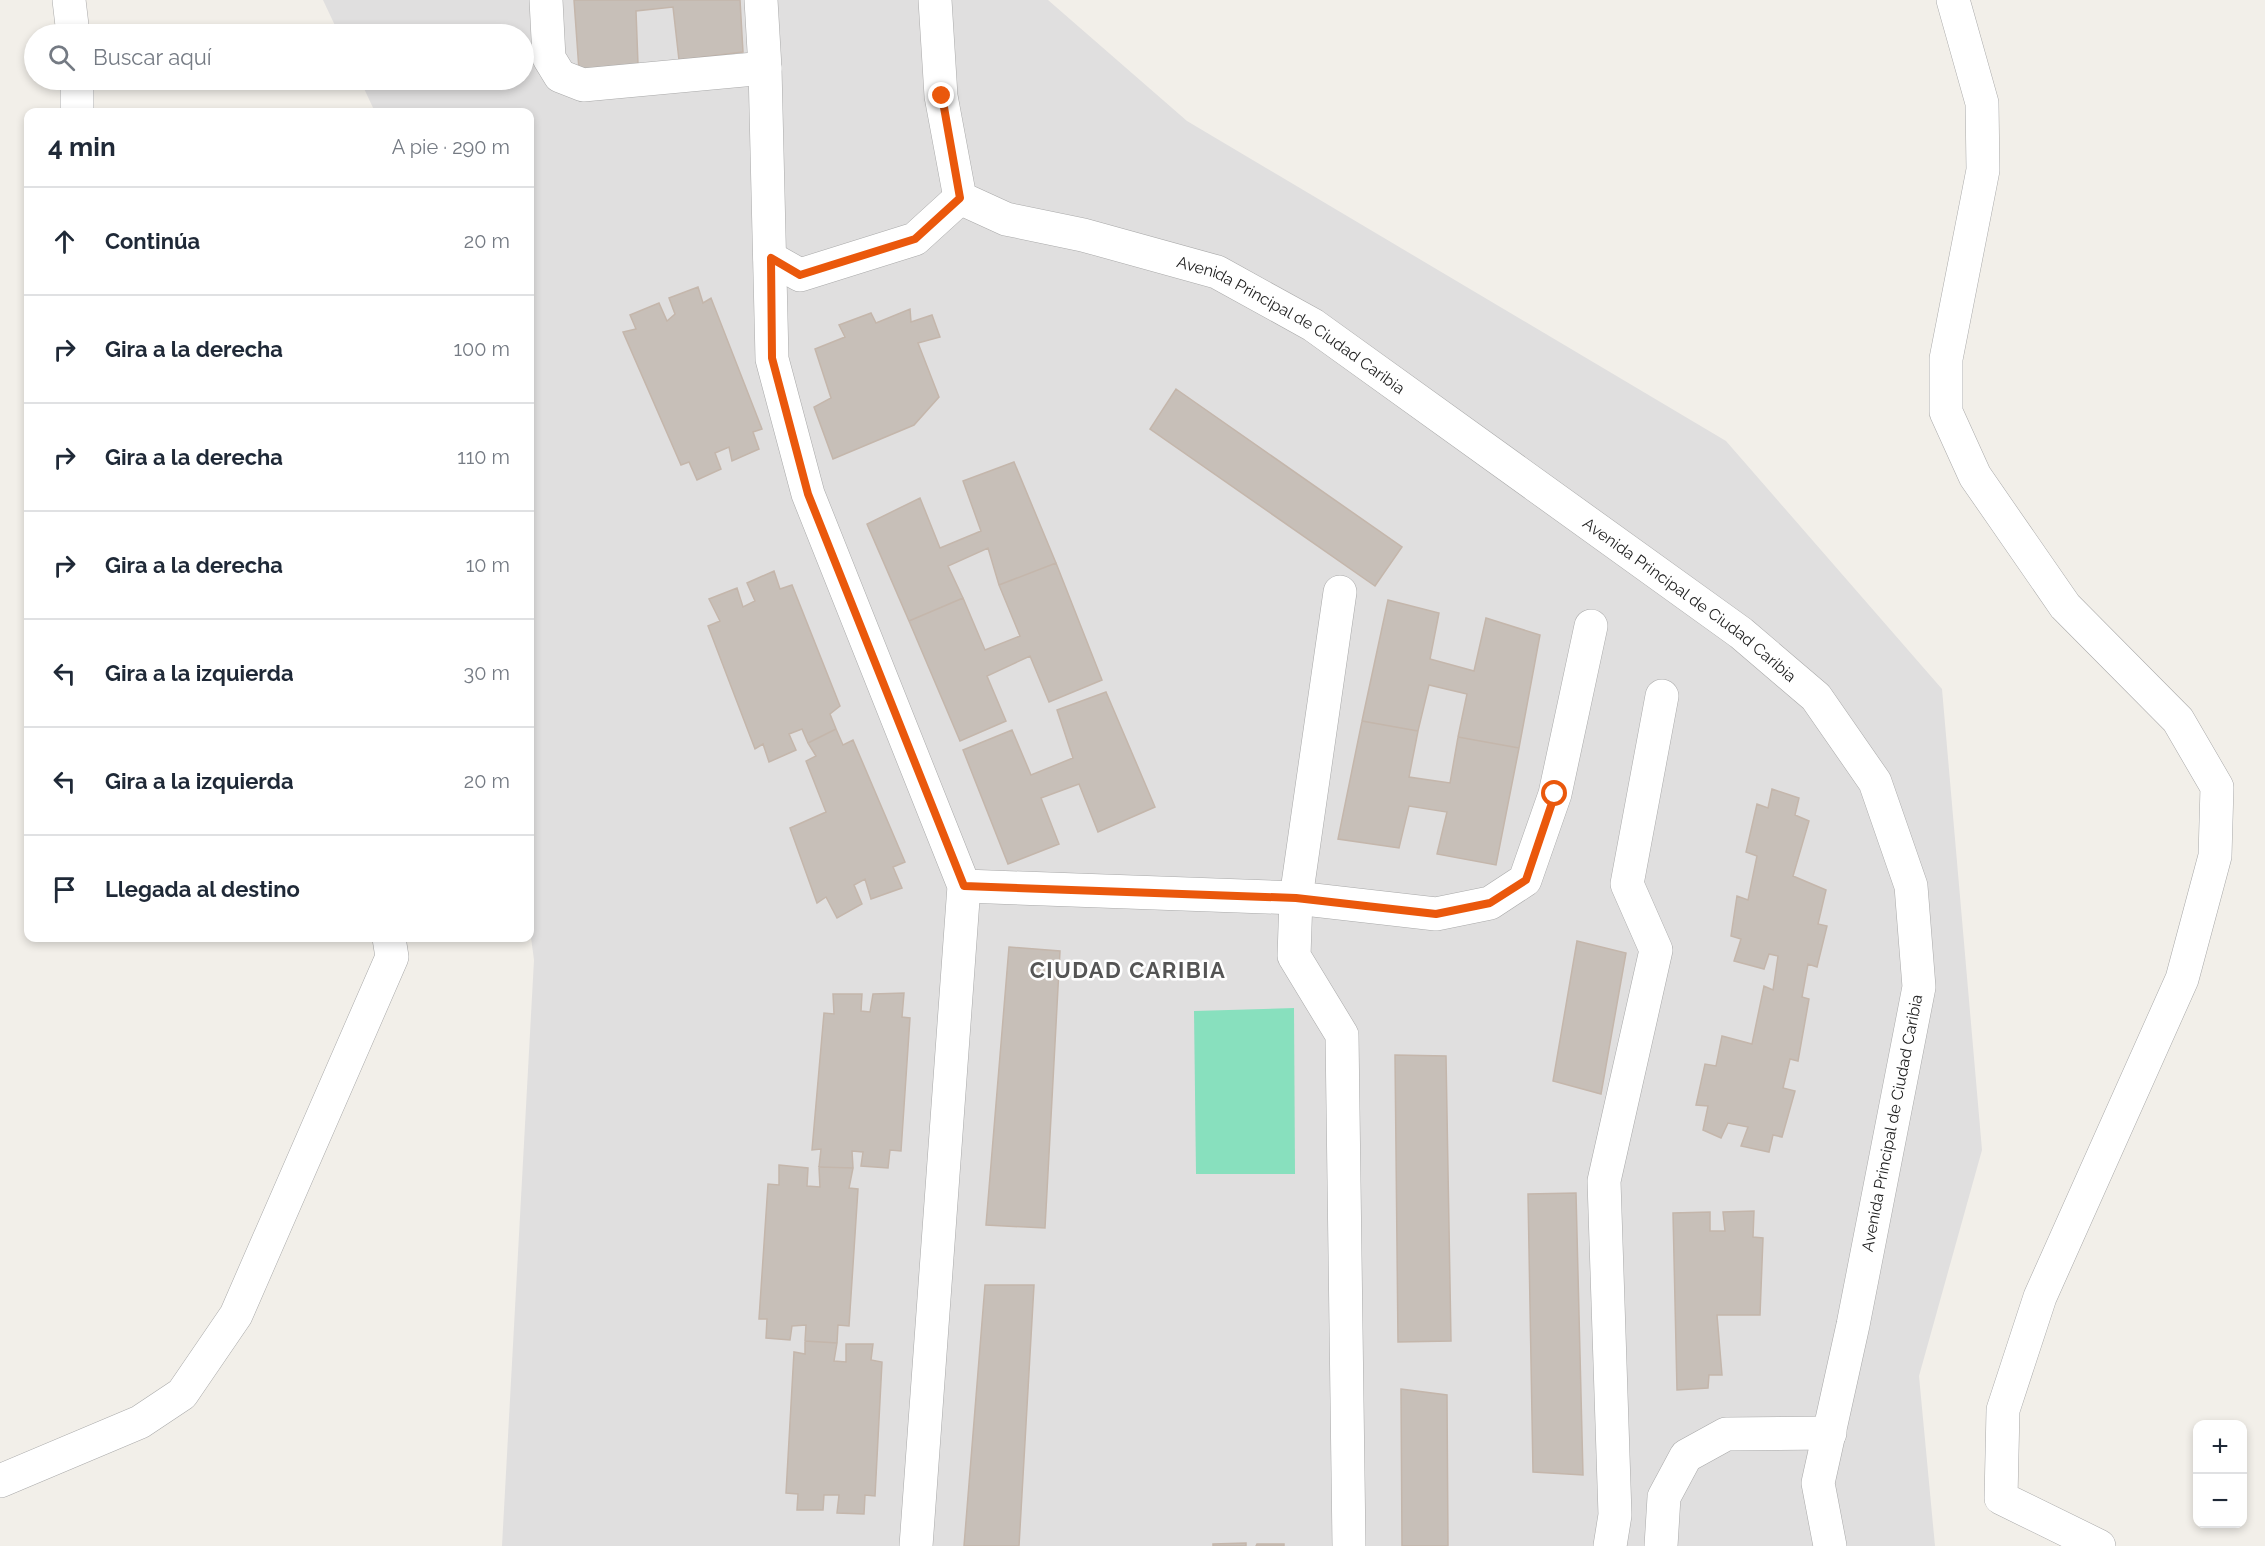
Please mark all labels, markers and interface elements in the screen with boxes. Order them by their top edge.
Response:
search box [24,24,534,90]
icon: search [45,41,78,74]
text: Buscar aquí [93,44,212,70]
route end [928,82,954,108]
text: 4 min [48,132,116,162]
text: A pie · 290 m [392,135,510,159]
icon: ahead [48,225,81,258]
text: Continúa [105,228,200,254]
text: 20 m [464,229,510,253]
street label: Avenida Principal de Ciudad Caribia [1175,252,1409,398]
icon: right [48,333,81,366]
text: Gira a la derecha [105,336,283,362]
text: 100 m [453,337,510,361]
icon: right [48,441,81,474]
text: Gira a la derecha [105,444,283,470]
text: 110 m [457,445,510,469]
street label: Avenida Principal de Ciudad Caribia [1580,513,1800,686]
icon: right [48,549,81,582]
text: Gira a la derecha [105,552,283,578]
text: 10 m [466,553,510,577]
icon: left [48,657,81,690]
text: Gira a la izquierda [105,660,294,686]
text: 30 m [464,661,510,685]
icon: left [48,765,81,798]
text: Gira a la izquierda [105,768,294,794]
text: 20 m [464,769,510,793]
route start [1541,780,1567,806]
icon: arrive [48,873,81,906]
text: Llegada al destino [105,876,300,902]
district label: CIUDAD CARIBIA [1030,957,1226,983]
street label: Avenida Principal de Ciudad Caribia [1858,993,1926,1253]
map controls [2193,1420,2247,1528]
button: + [2193,1420,2247,1474]
button: − [2193,1474,2247,1528]

